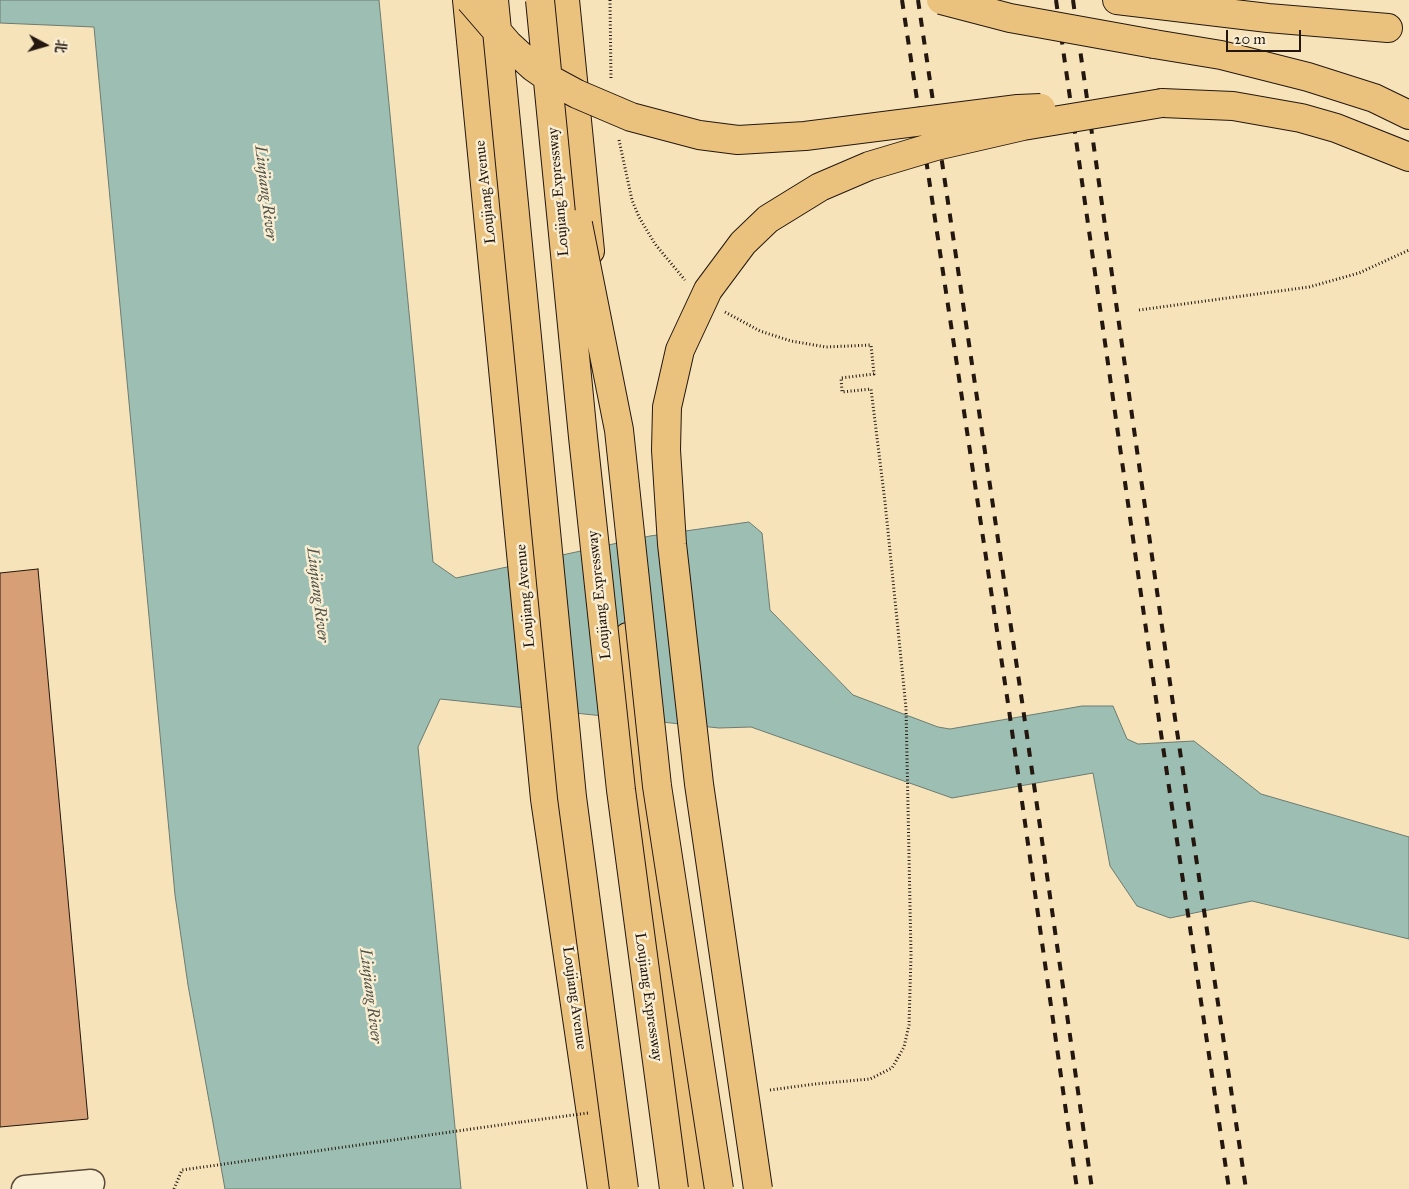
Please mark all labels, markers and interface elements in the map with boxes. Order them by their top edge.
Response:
north arrow [20,20,70,70]
scale bar [1229,20,1304,52]
text: 20 m [1234,30,1266,48]
text: 北 [51,39,70,54]
street label: Loujiang Expressway [544,127,574,257]
street label: Loujiang Avenue [472,139,500,245]
water label: Liujiang River [250,144,280,242]
street label: Loujiang Expressway [584,530,616,660]
street label: Loujiang Avenue [512,543,540,649]
water label: Liujiang River [302,546,332,644]
street label: Loujiang Expressway [630,932,666,1062]
street label: Loujiang Avenue [558,945,590,1051]
water label: Liujiang River [355,947,385,1045]

